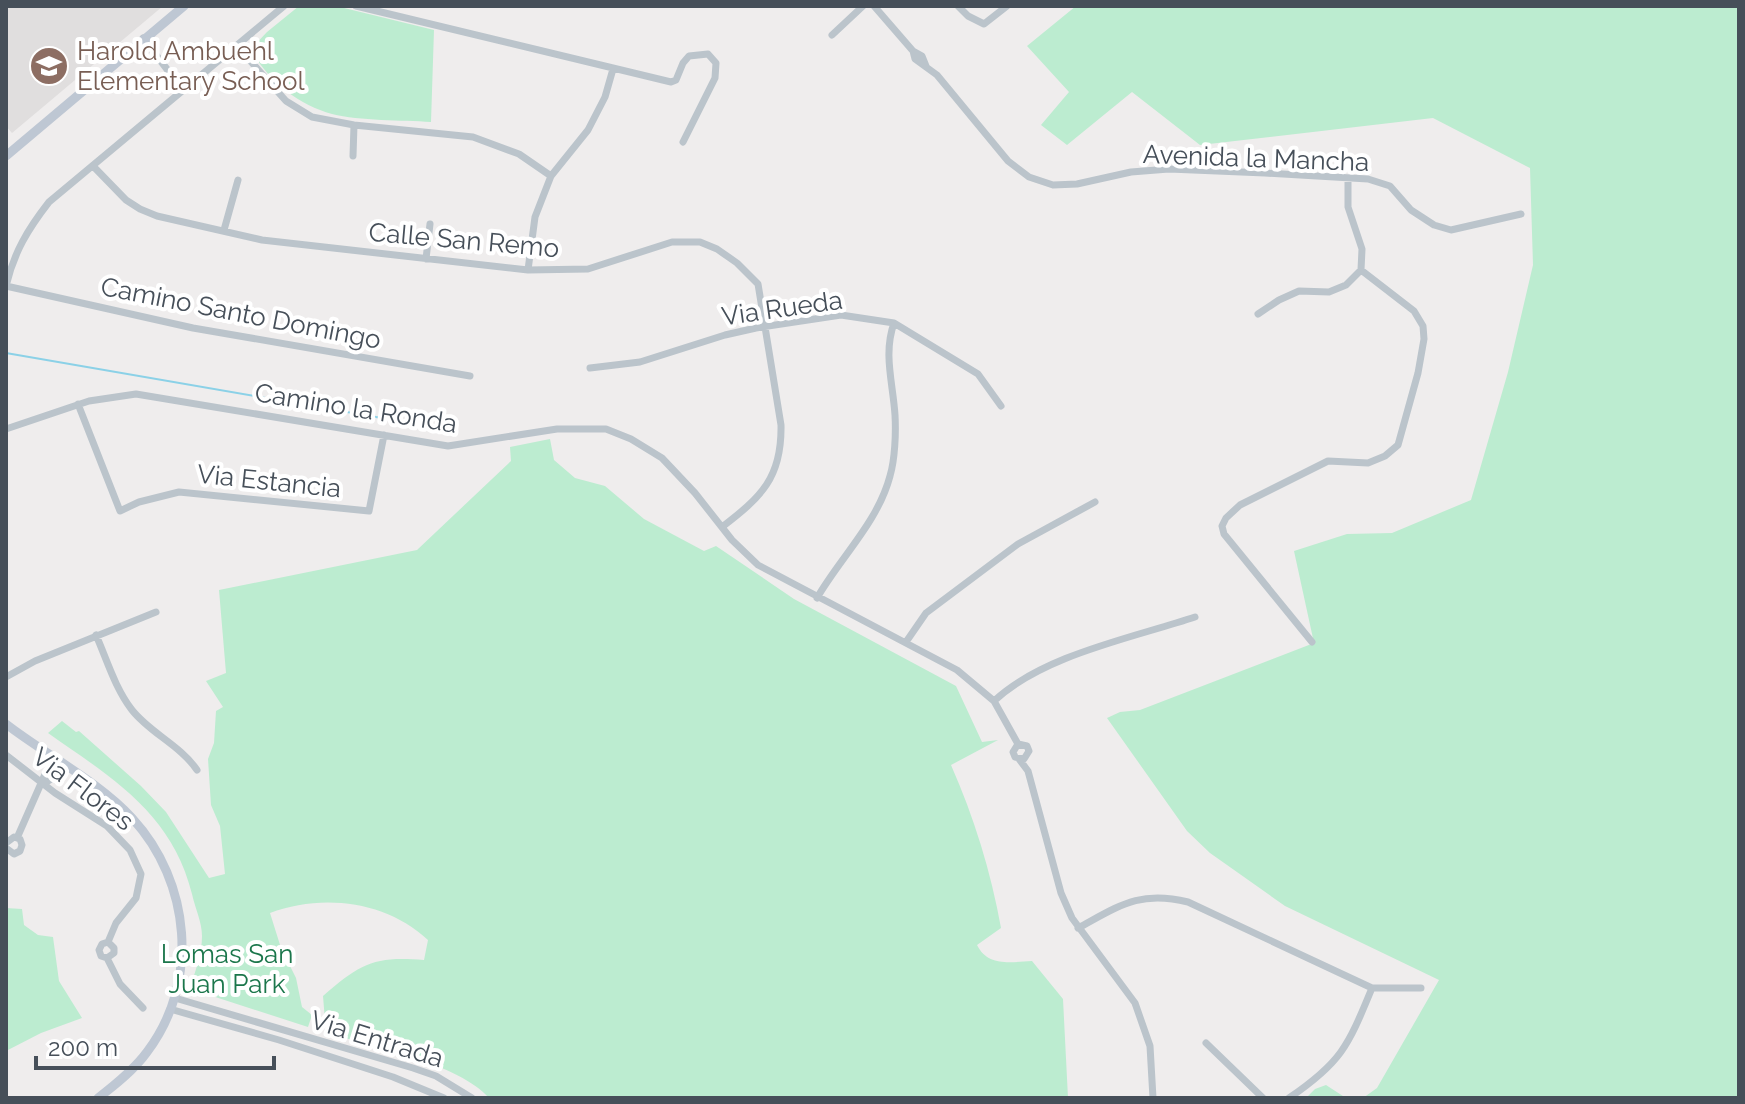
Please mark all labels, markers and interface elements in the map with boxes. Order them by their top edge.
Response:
place label: Harold Ambuehl Elementary School [77,36,306,96]
school or university icon: Harold Ambuehl Elementary School [28,45,70,87]
street label: Avenida la Mancha [1142,139,1370,177]
street label: Calle San Remo [368,217,560,263]
street label: Camino Santo Domingo [98,271,384,355]
street label: Via Rueda [720,285,844,331]
street label: Camino la Ronda [253,377,459,439]
street label: Via Estancia [196,459,342,503]
street label: Via Flores [27,741,139,837]
park label: Lomas San Juan Park [161,939,293,999]
street label: Via Entrada [307,1005,447,1073]
scale bar [36,1020,274,1070]
text: 200 m [48,1033,118,1062]

